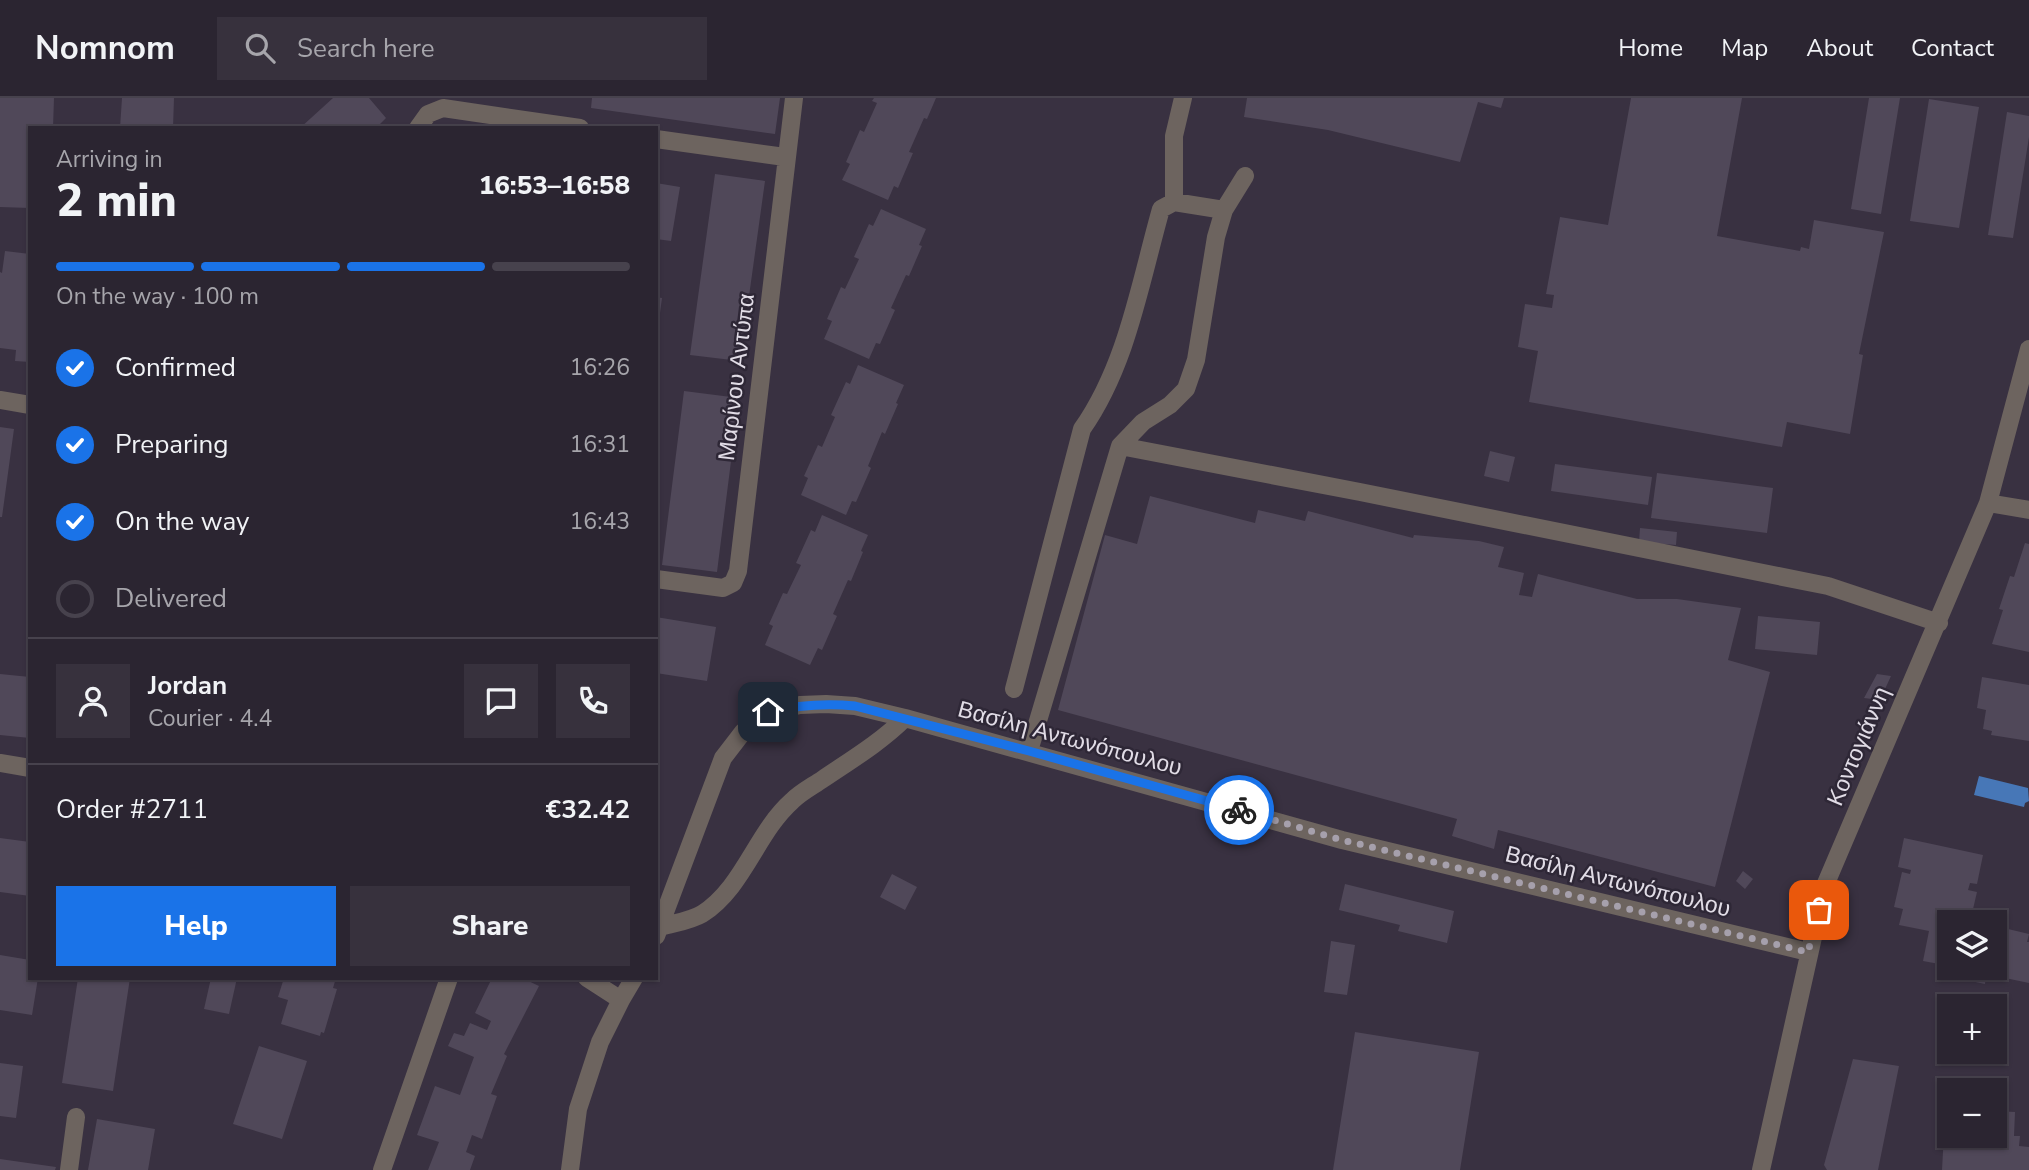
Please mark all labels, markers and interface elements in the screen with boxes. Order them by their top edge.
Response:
search box [217,17,707,80]
text: Nomnom [35,26,175,71]
icon: search [241,29,279,67]
text: Search here [297,31,435,66]
text: Home [1618,32,1683,64]
text: Map [1721,32,1768,64]
text: About [1806,32,1873,64]
text: Contact [1911,32,1994,64]
text: Arriving in [56,144,163,175]
text: 16:53–16:58 [479,168,630,203]
text: 2 min [56,169,177,232]
text: On the way · 100 m [56,281,259,312]
street label: Μαρίνου Αντύπα [711,292,762,462]
icon: check [56,349,94,387]
text: Confirmed [115,350,236,385]
text: 16:26 [570,352,630,383]
icon: check [56,426,94,464]
text: Preparing [115,427,228,462]
text: 16:31 [570,429,630,460]
icon: check [56,503,94,541]
text: On the way [115,504,249,539]
text: 16:43 [570,506,630,537]
text: Delivered [115,581,227,616]
button: person [56,664,130,738]
button: chat [464,664,538,738]
button: phone [556,664,630,738]
text: Jordan [148,668,227,703]
pin [738,682,798,742]
street label: Κοντογιάννη [1819,682,1897,811]
icon: home [749,693,787,731]
street label: Βασίλη Αντωνόπουλου [954,694,1185,783]
text: Courier · 4.4 [148,703,272,734]
courier [1204,775,1274,845]
icon: bike [1220,791,1258,829]
text: Order #2711 [56,792,208,827]
text: €32.42 [546,792,630,827]
street label: Βασίλη Αντωνόπουλου [1502,839,1734,924]
pin [1789,880,1849,940]
button: Help [56,886,336,966]
button: Share [350,886,630,966]
icon: bag [1800,891,1838,929]
map controls [1937,910,2007,1148]
button: layers [1937,910,2007,980]
button: + [1937,994,2007,1064]
button: − [1937,1078,2007,1148]

